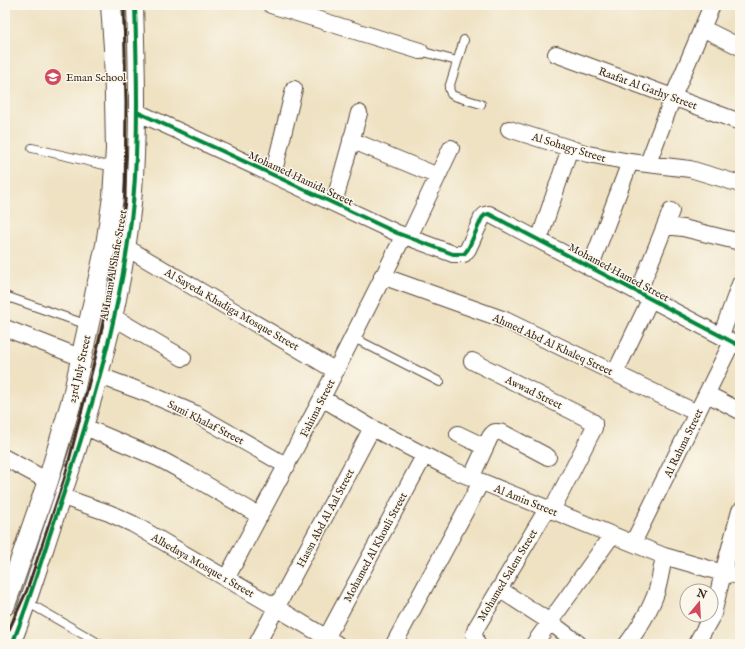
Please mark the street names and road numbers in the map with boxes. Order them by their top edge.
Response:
street label: Raafat Al Garhy Street [596,65,699,113]
street label: Al Sohagy Street [529,130,608,166]
street label: Mohamed Hamida Street [246,148,356,210]
street label: Al Imam Al Shafie Street [97,209,131,323]
street label: Mohamed Hamed Street [566,240,671,305]
street label: Al Sayeda Khadiga Mosque Street [161,265,301,354]
street label: Ahmed Abd Al Khaleq Street [489,310,615,379]
street label: 23rd July Street [65,334,95,405]
street label: Awwad Street [502,373,565,413]
street label: Fahima Street [297,377,339,440]
street label: Sami Khalaf Street [165,398,246,448]
street label: Al Rahma Street [661,407,707,481]
street label: Hassn Abd Al Aal Street [294,467,358,570]
street label: Al Amin Street [491,481,560,520]
street label: Mohamed Al Khouli Street [341,490,411,605]
street label: Mohamed Salem Street [475,527,541,624]
street label: Alhedaya Mosque 1 Street [148,530,257,601]

